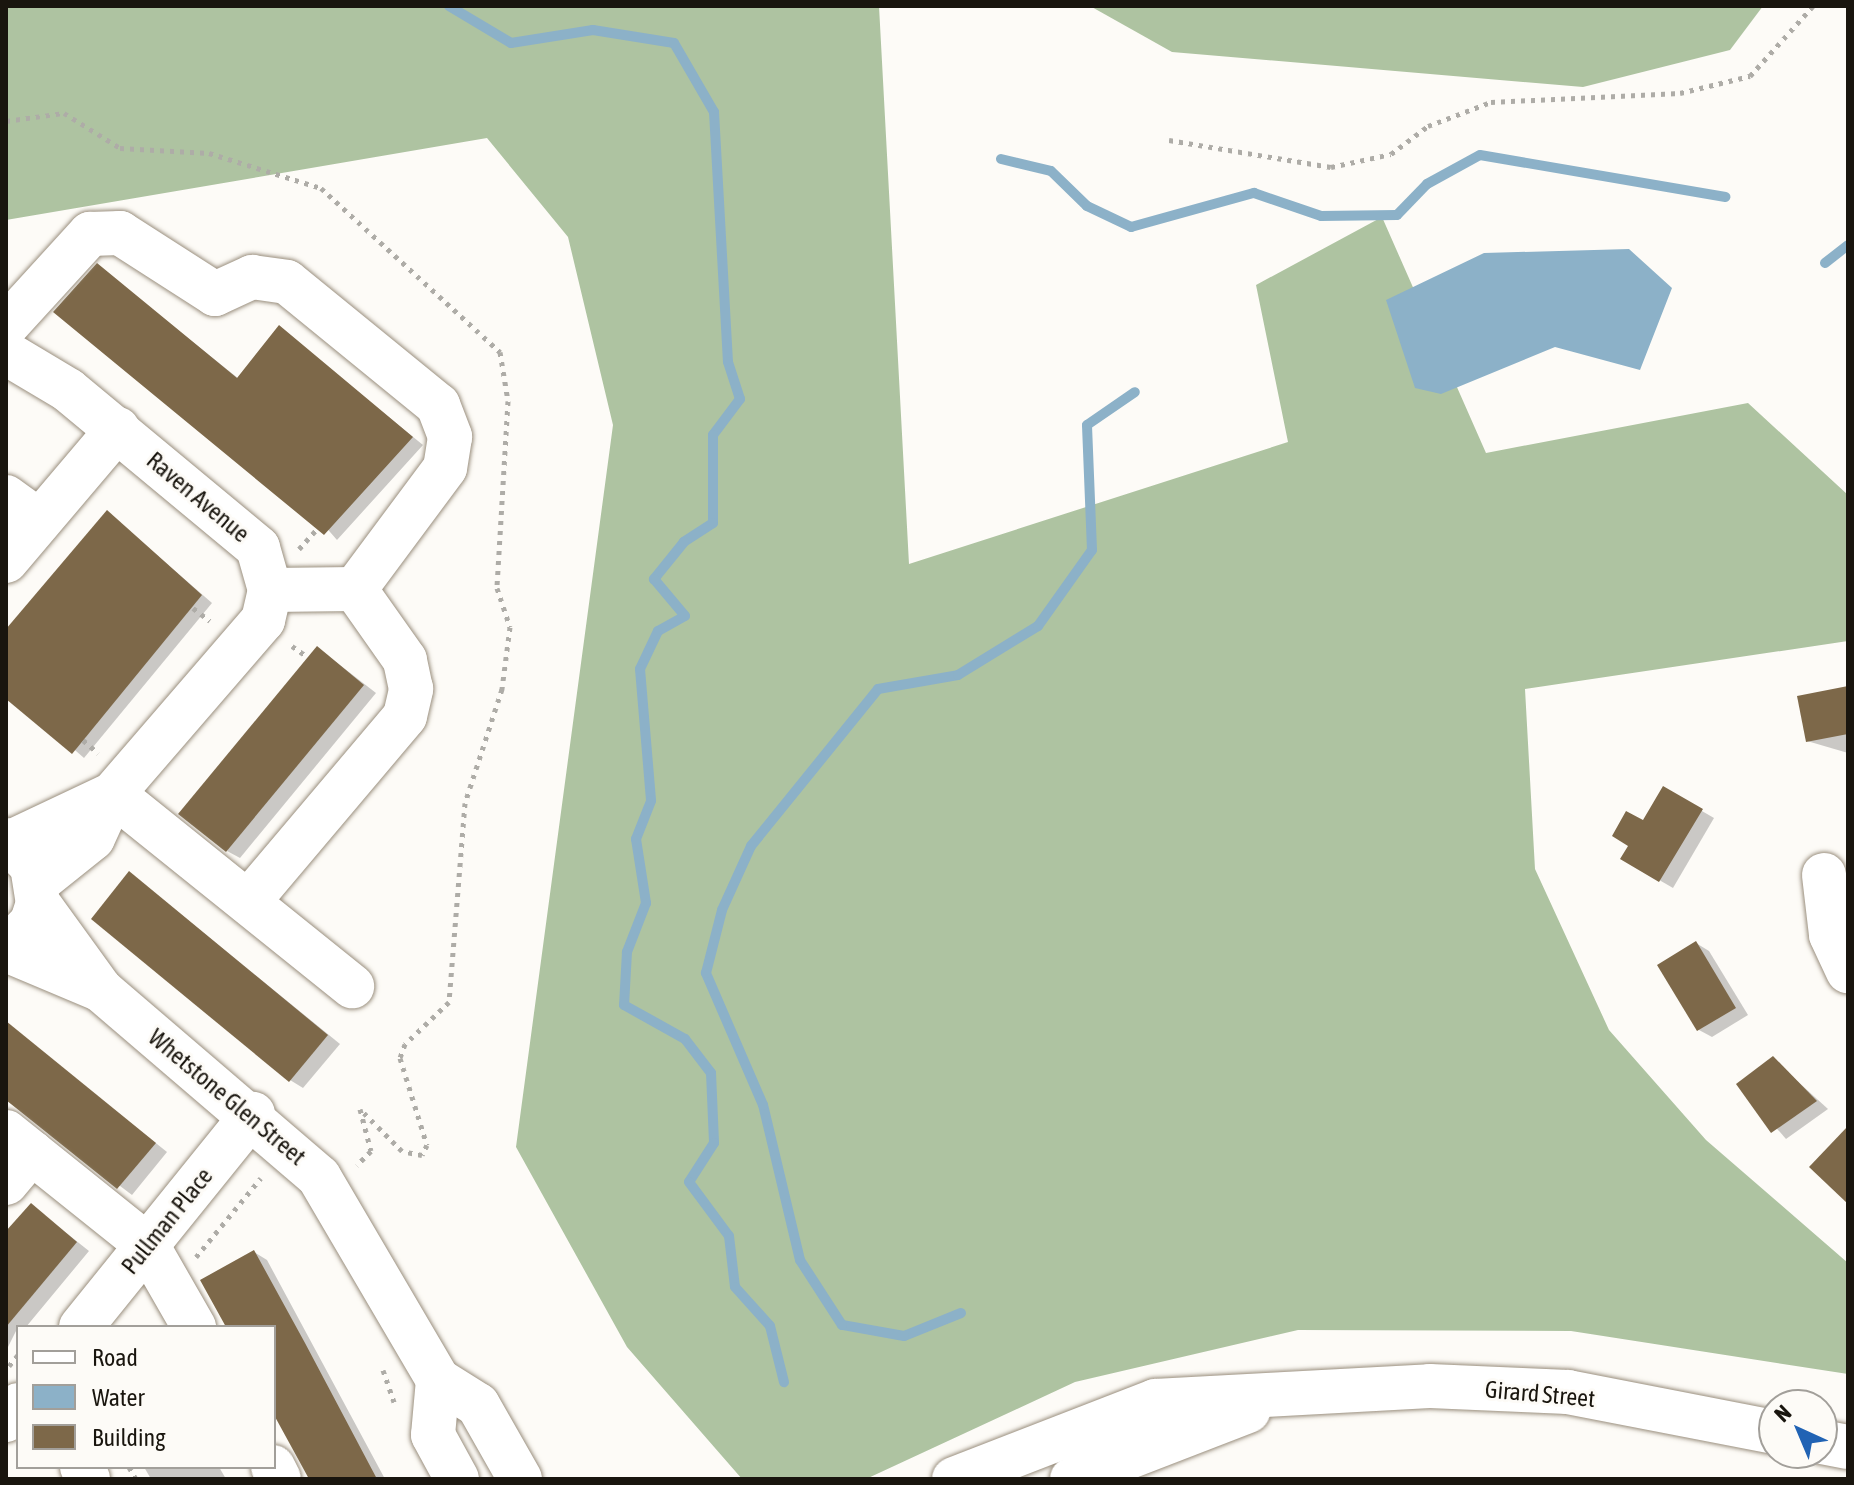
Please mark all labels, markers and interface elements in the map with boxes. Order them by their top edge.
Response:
street label: Raven Avenue [141,446,255,548]
street label: Whetstone Glen Street [143,1023,311,1171]
street label: Pullman Place [115,1162,219,1280]
legend [16,1325,276,1469]
text: Road [92,1344,138,1371]
street label: Girard Street [1484,1375,1596,1413]
text: Water [92,1384,145,1411]
north arrow [1758,1389,1838,1469]
text: N [1769,1399,1796,1427]
text: Building [92,1424,165,1451]

